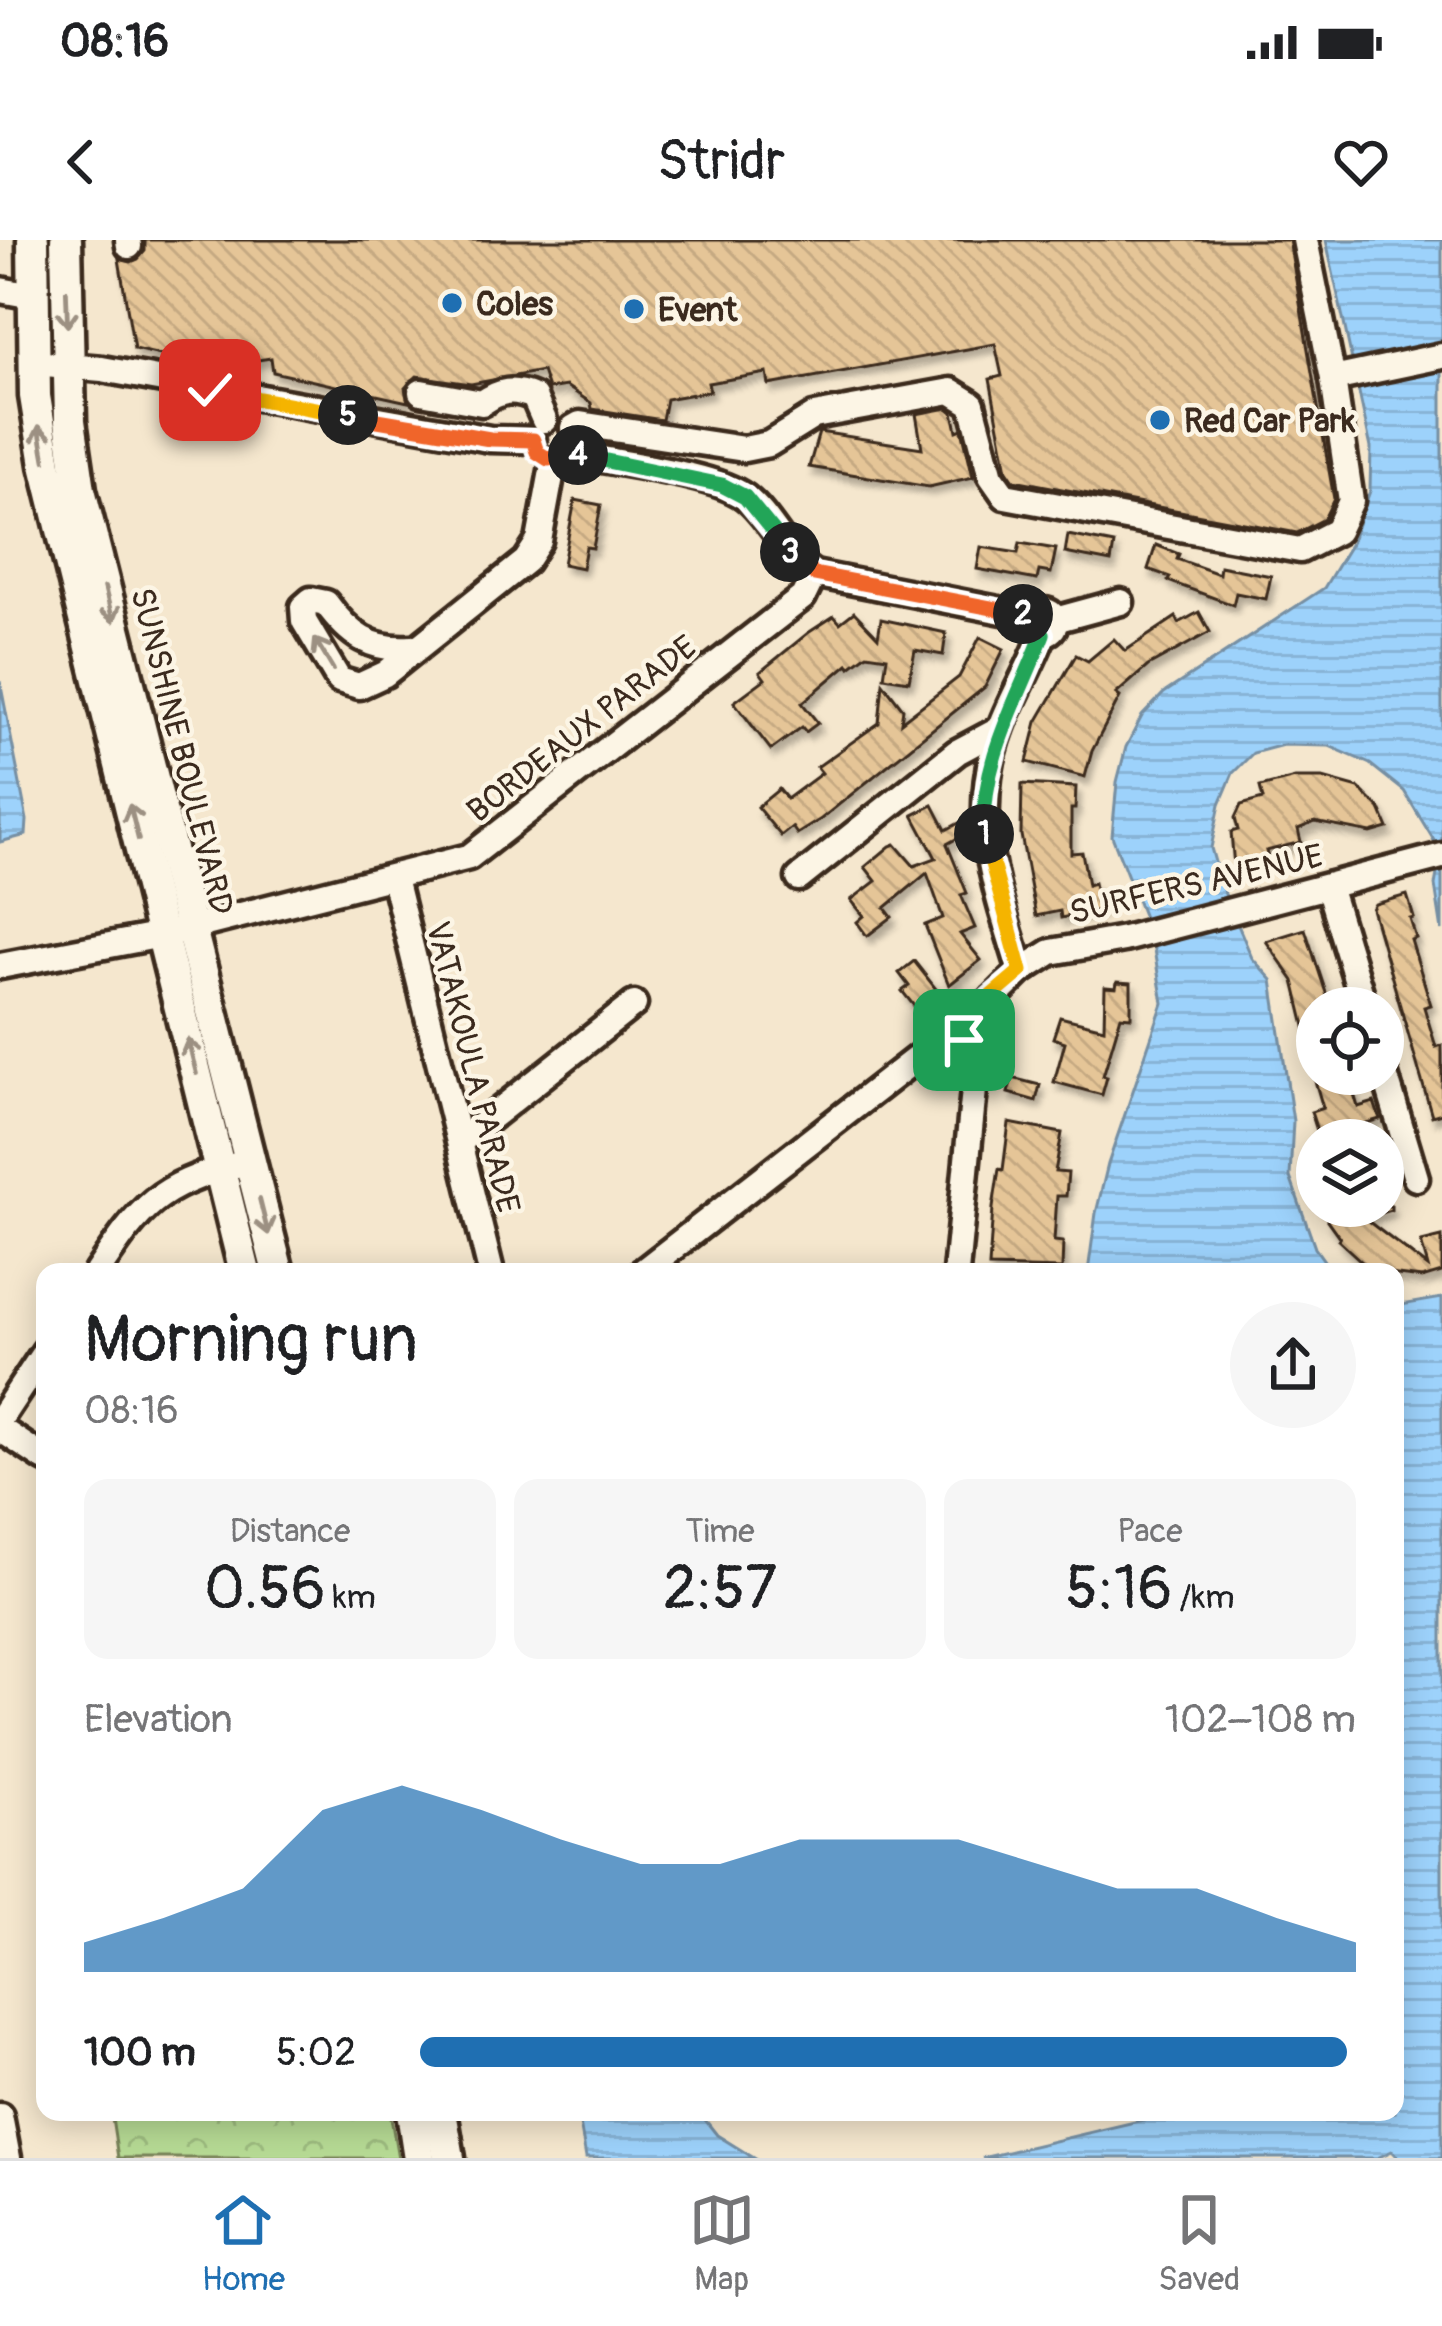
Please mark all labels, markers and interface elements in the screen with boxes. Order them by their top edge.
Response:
text: 08:16 [60,14,169,70]
text: Stridr [657,128,785,196]
icon: back [48,129,114,195]
icon: heart [1328,129,1394,195]
place label: Coles [476,284,553,325]
one-way arrow [56,289,79,328]
marker: Coles [439,290,465,316]
place label: Event [658,290,738,331]
marker: Event [621,296,647,322]
pin [159,339,261,441]
icon: check [177,357,243,423]
pin: 5 [318,385,378,445]
text: 5 [339,394,357,435]
place label: Red Car Park [1184,401,1355,442]
marker: Red Car Park [1147,407,1173,433]
one-way arrow [29,424,52,463]
pin: 4 [548,425,608,485]
text: 4 [568,434,588,475]
pin: 3 [760,522,820,582]
text: 3 [781,531,799,572]
street label: SUNSHINE BOULEVARD [121,584,242,919]
pin: 2 [993,584,1053,644]
one-way arrow [99,585,121,623]
text: 2 [1014,593,1032,634]
street label: BORDEAUX PARADE [459,627,705,832]
one-way arrow [312,638,336,672]
one-way arrow [122,803,144,841]
pin: 1 [954,804,1014,864]
text: 1 [978,813,990,854]
street label: SURFERS AVENUE [1066,835,1327,934]
street label: VATAKOULA PARADE [416,917,529,1217]
map controls [1296,987,1404,1227]
button: locate [1296,987,1404,1095]
pin [913,989,1015,1091]
icon: arrive [931,1007,997,1073]
one-way arrow [180,1037,202,1075]
button: layers [1296,1119,1404,1227]
one-way arrow [254,1197,276,1235]
text: Morning run [84,1299,418,1382]
button: share [1230,1302,1356,1428]
text: 08:16 [84,1386,179,1435]
text: Distance [230,1511,350,1552]
text: Time [686,1511,754,1552]
text: Pace [1117,1511,1183,1552]
text: 0.56 [204,1552,326,1627]
text: 2:57 [663,1552,777,1627]
text: 5:16 [1066,1552,1172,1627]
text: km [326,1577,376,1618]
text: /km [1172,1577,1235,1618]
text: Elevation [84,1695,233,1744]
text: 102–108 m [1165,1695,1356,1744]
text: 100 m [84,2028,196,2077]
text: 5:02 [276,2028,356,2077]
tab: Home [202,2187,285,2300]
tab: Map [689,2187,755,2300]
tab: Saved [1158,2187,1240,2300]

